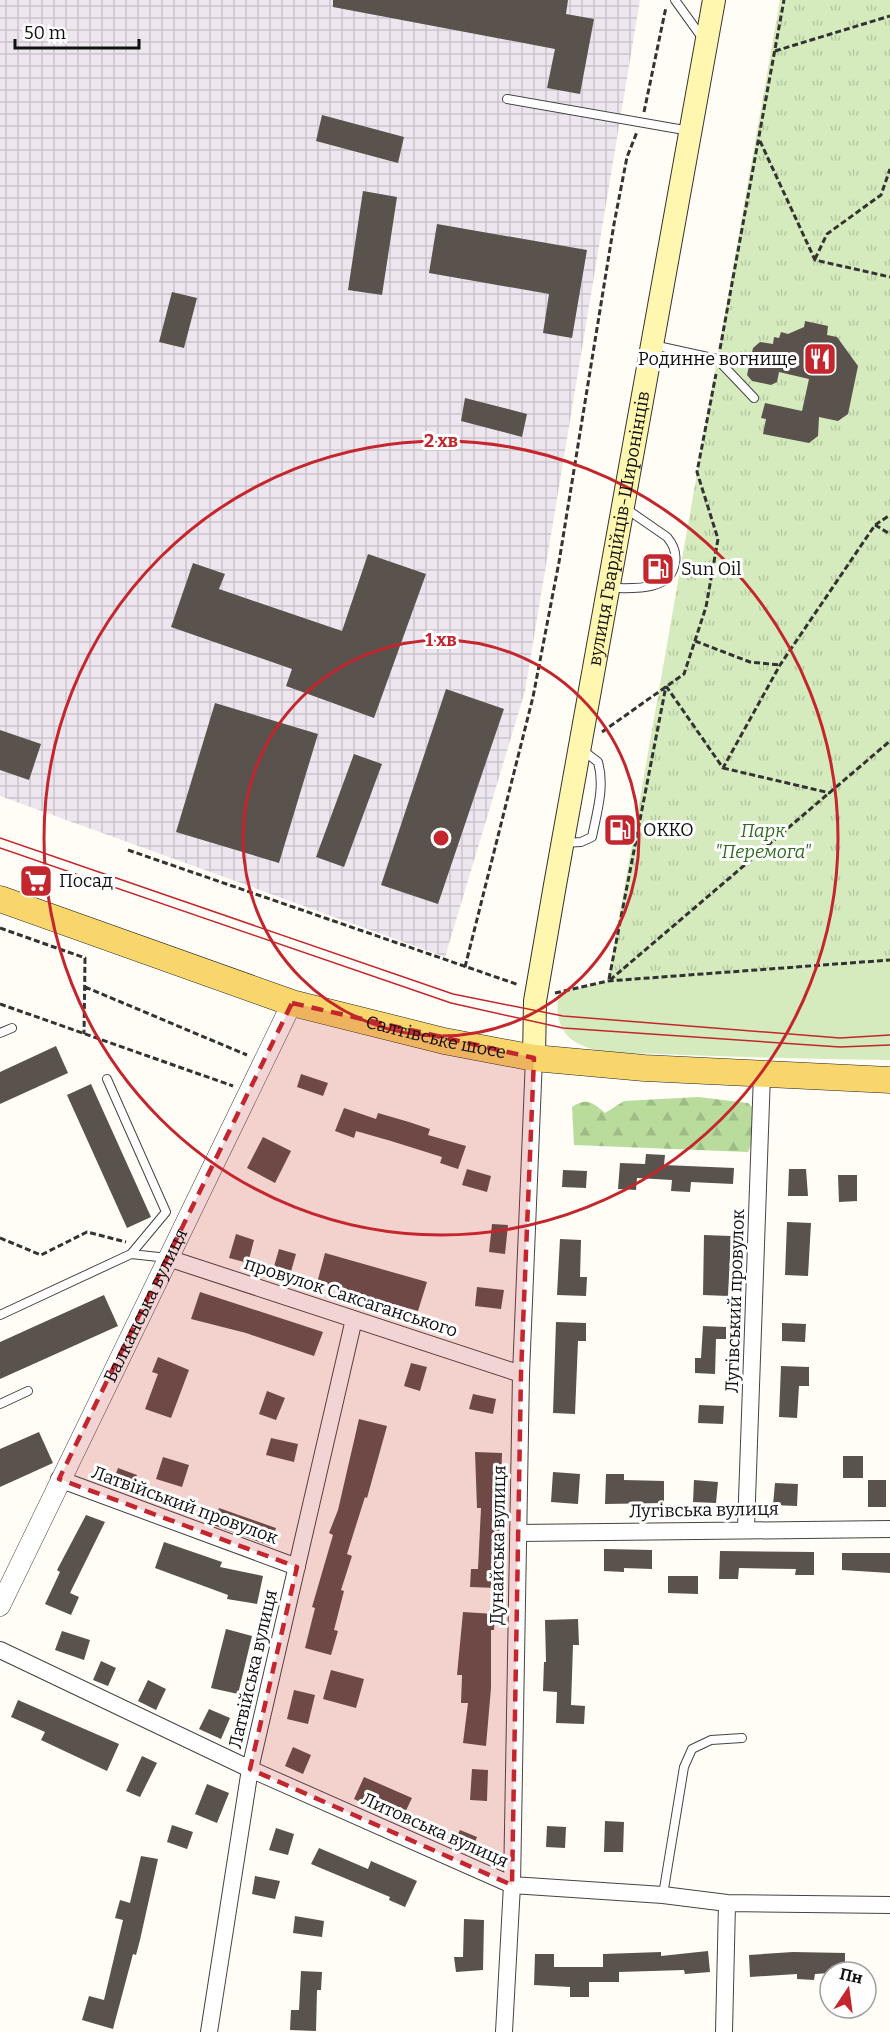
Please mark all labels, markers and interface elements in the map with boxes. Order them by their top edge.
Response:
scale bar [15,12,140,50]
text: 50 m [24,22,66,44]
restaurant icon: Родинне вогнище [802,341,838,377]
place label: Родинне вогнище [638,348,797,370]
street label: вулиця Гвардійців-Широнінців [584,389,655,668]
text: 2 хв [424,430,458,452]
fuel station icon: Sun Oil [640,551,676,587]
place label: Sun Oil [681,558,741,580]
text: 1 хв [425,629,457,651]
fuel station icon: ОККО [602,812,638,848]
place label: ОККО [643,819,694,841]
park label: Парк "Перемога" [715,820,811,863]
centre of rings [431,828,451,848]
supermarket icon: Посад [18,863,54,899]
place label: Посад [59,870,113,892]
street label: Салтівське шосе [364,1011,508,1063]
street label: Лугівський провулок [721,1208,749,1393]
street label: Балканська вулиця [99,1225,192,1386]
street label: провулок Саксаганського [242,1252,460,1342]
street label: Латвійський провулок [89,1461,282,1549]
street label: Дунайська вулиця [486,1465,510,1625]
street label: Лугівська вулиця [629,1498,779,1522]
street label: Латвійська вулиця [224,1587,282,1751]
street label: Литовська вулиця [358,1788,512,1872]
north arrow [818,1960,878,2020]
text: Пн [838,1964,865,1988]

